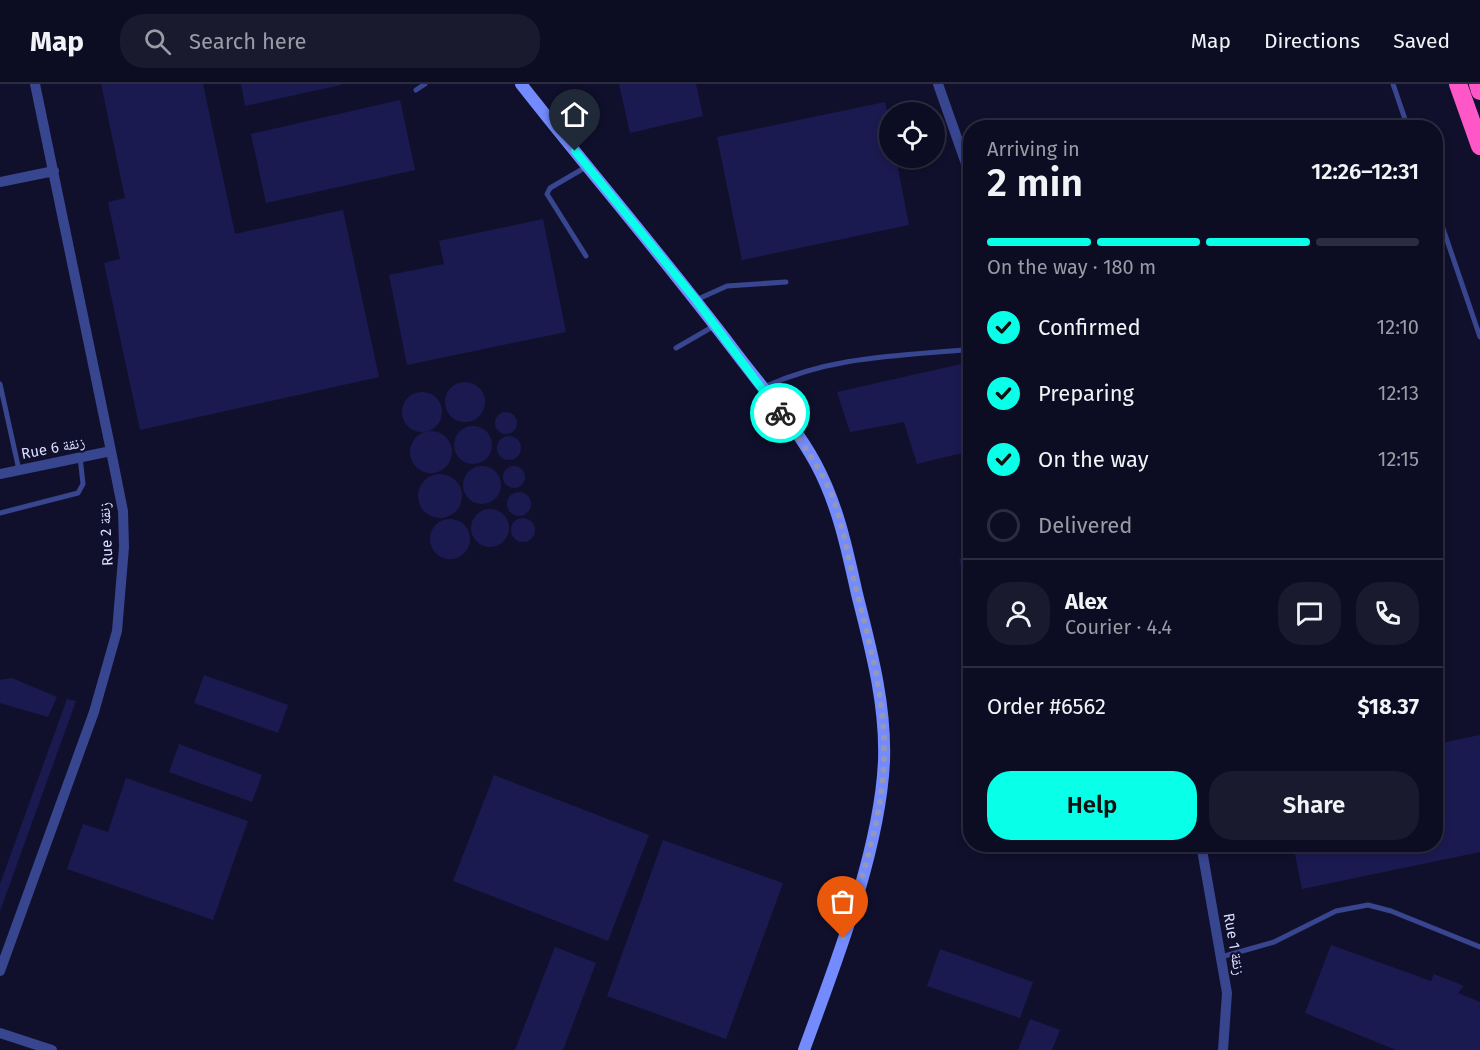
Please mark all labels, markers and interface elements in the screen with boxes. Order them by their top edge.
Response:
search box [120,14,540,68]
text: Map [30,25,84,58]
icon: search [141,25,174,58]
text: Search here [189,28,307,55]
text: Map [1191,28,1231,54]
text: Directions [1264,28,1360,54]
text: Saved [1393,28,1450,54]
pin [549,89,600,151]
icon: home [558,98,591,131]
map controls [879,102,945,168]
button: locate [879,102,945,168]
text: Arriving in [987,137,1080,161]
text: 12:26–12:31 [1311,158,1419,185]
text: 2 min [987,160,1083,206]
text: On the way · 180 m [987,255,1156,279]
icon: check [987,311,1020,344]
text: Confirmed [1038,314,1141,341]
text: 12:10 [1377,315,1419,339]
icon: check [987,377,1020,410]
text: Preparing [1038,380,1134,407]
text: 12:13 [1378,381,1419,405]
courier [750,383,810,443]
icon: bike [764,397,797,430]
street label: Rue 6 زنقة [20,433,87,463]
icon: check [987,443,1020,476]
text: On the way [1038,446,1149,473]
text: 12:15 [1378,447,1419,471]
street label: Rue 2 زنقة [95,501,117,566]
text: Delivered [1038,512,1133,539]
button: person [987,582,1050,645]
button: chat [1278,582,1341,645]
button: phone [1356,582,1419,645]
text: Alex [1065,588,1108,615]
text: Courier · 4.4 [1065,615,1172,639]
text: Order #6562 [987,693,1106,720]
text: $18.37 [1357,693,1419,720]
button: Help [987,771,1197,840]
button: Share [1209,771,1419,840]
pin [817,876,868,938]
icon: bag [826,885,859,918]
street label: Rue 1 زنقة [1220,911,1248,977]

